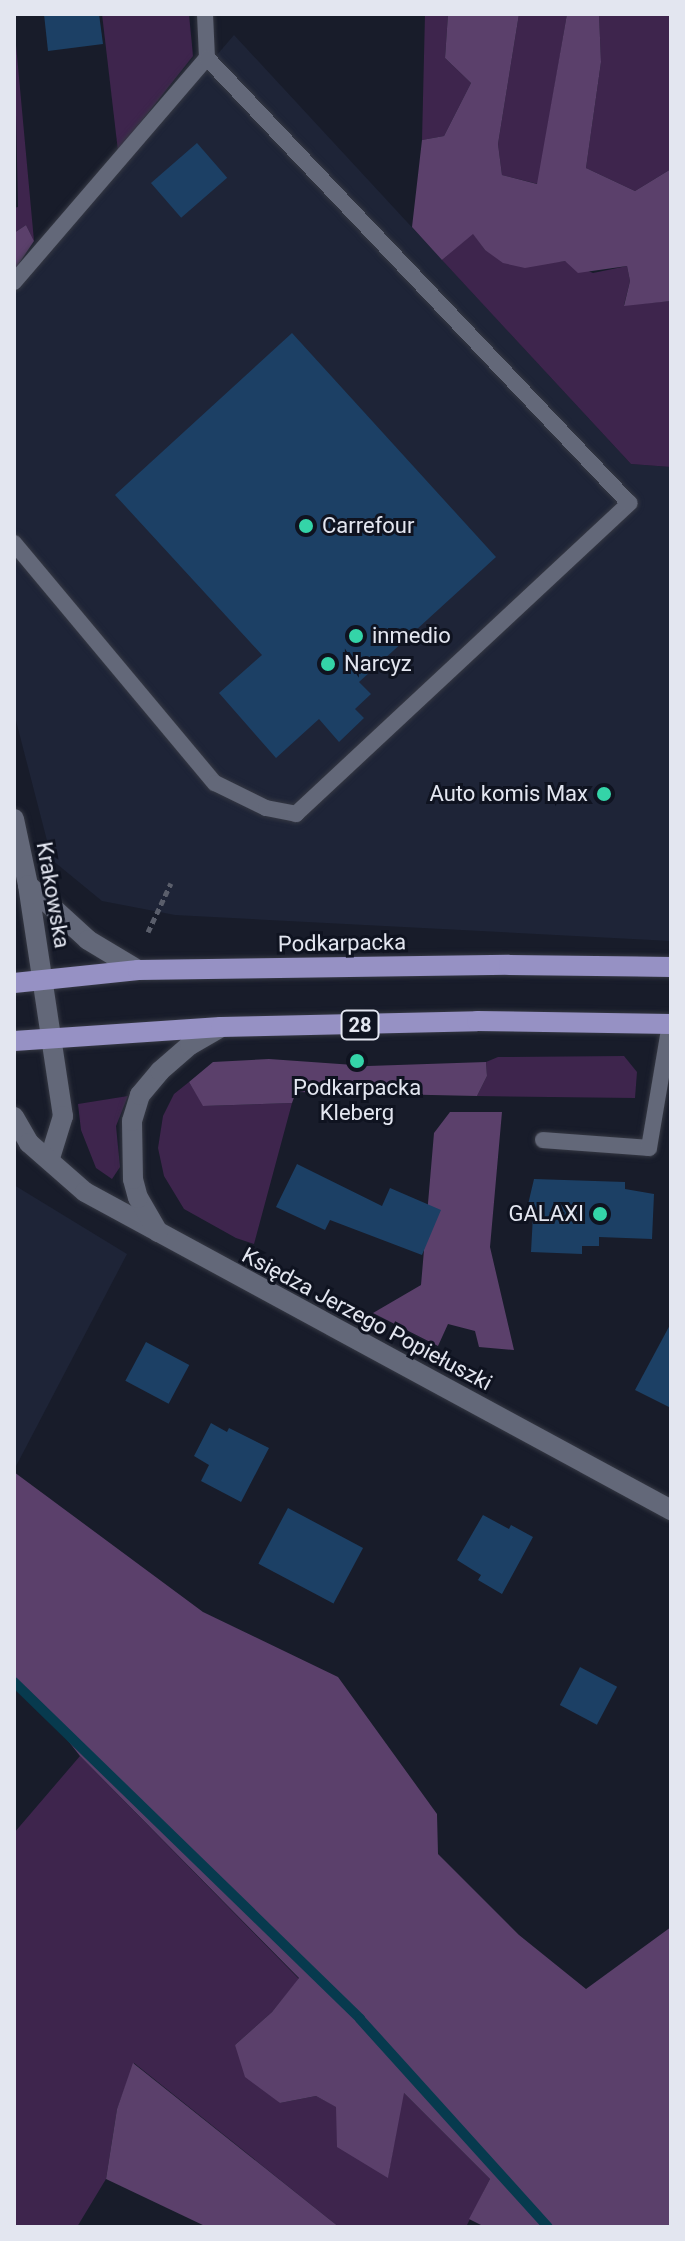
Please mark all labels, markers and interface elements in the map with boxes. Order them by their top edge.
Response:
place label: Carrefour [322,513,414,539]
marker: Carrefour [297,517,315,535]
place label: inmedio [372,623,451,649]
marker: inmedio [347,627,365,645]
place label: Narcyz [344,651,412,677]
marker: Narcyz [319,655,337,673]
place label: Auto komis Max [429,781,588,807]
marker: Auto komis Max [595,785,613,803]
street label: Krakowska [31,840,75,950]
street label: Podkarpacka [278,929,406,957]
road number: 28 [340,1009,380,1041]
marker: Podkarpacka Kleberg [348,1052,366,1070]
place label: Podkarpacka Kleberg [293,1074,421,1126]
place label: GALAXI [508,1201,584,1227]
marker: GALAXI [591,1205,609,1223]
street label: Księdza Jerzego Popiełuszki [237,1242,497,1396]

